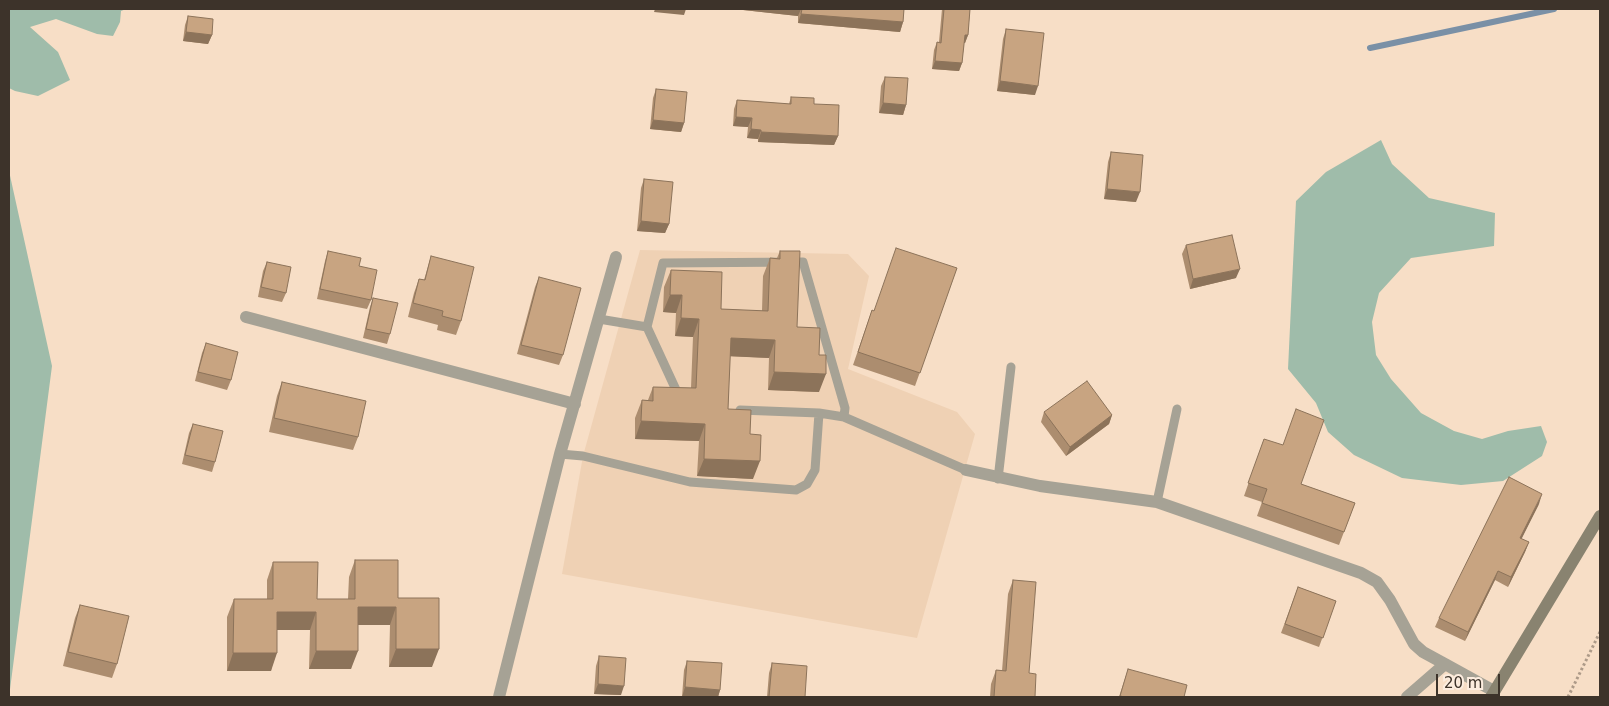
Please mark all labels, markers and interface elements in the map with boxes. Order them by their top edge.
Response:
scale bar [1439,664,1503,696]
text: 20 m [1444,674,1482,692]

